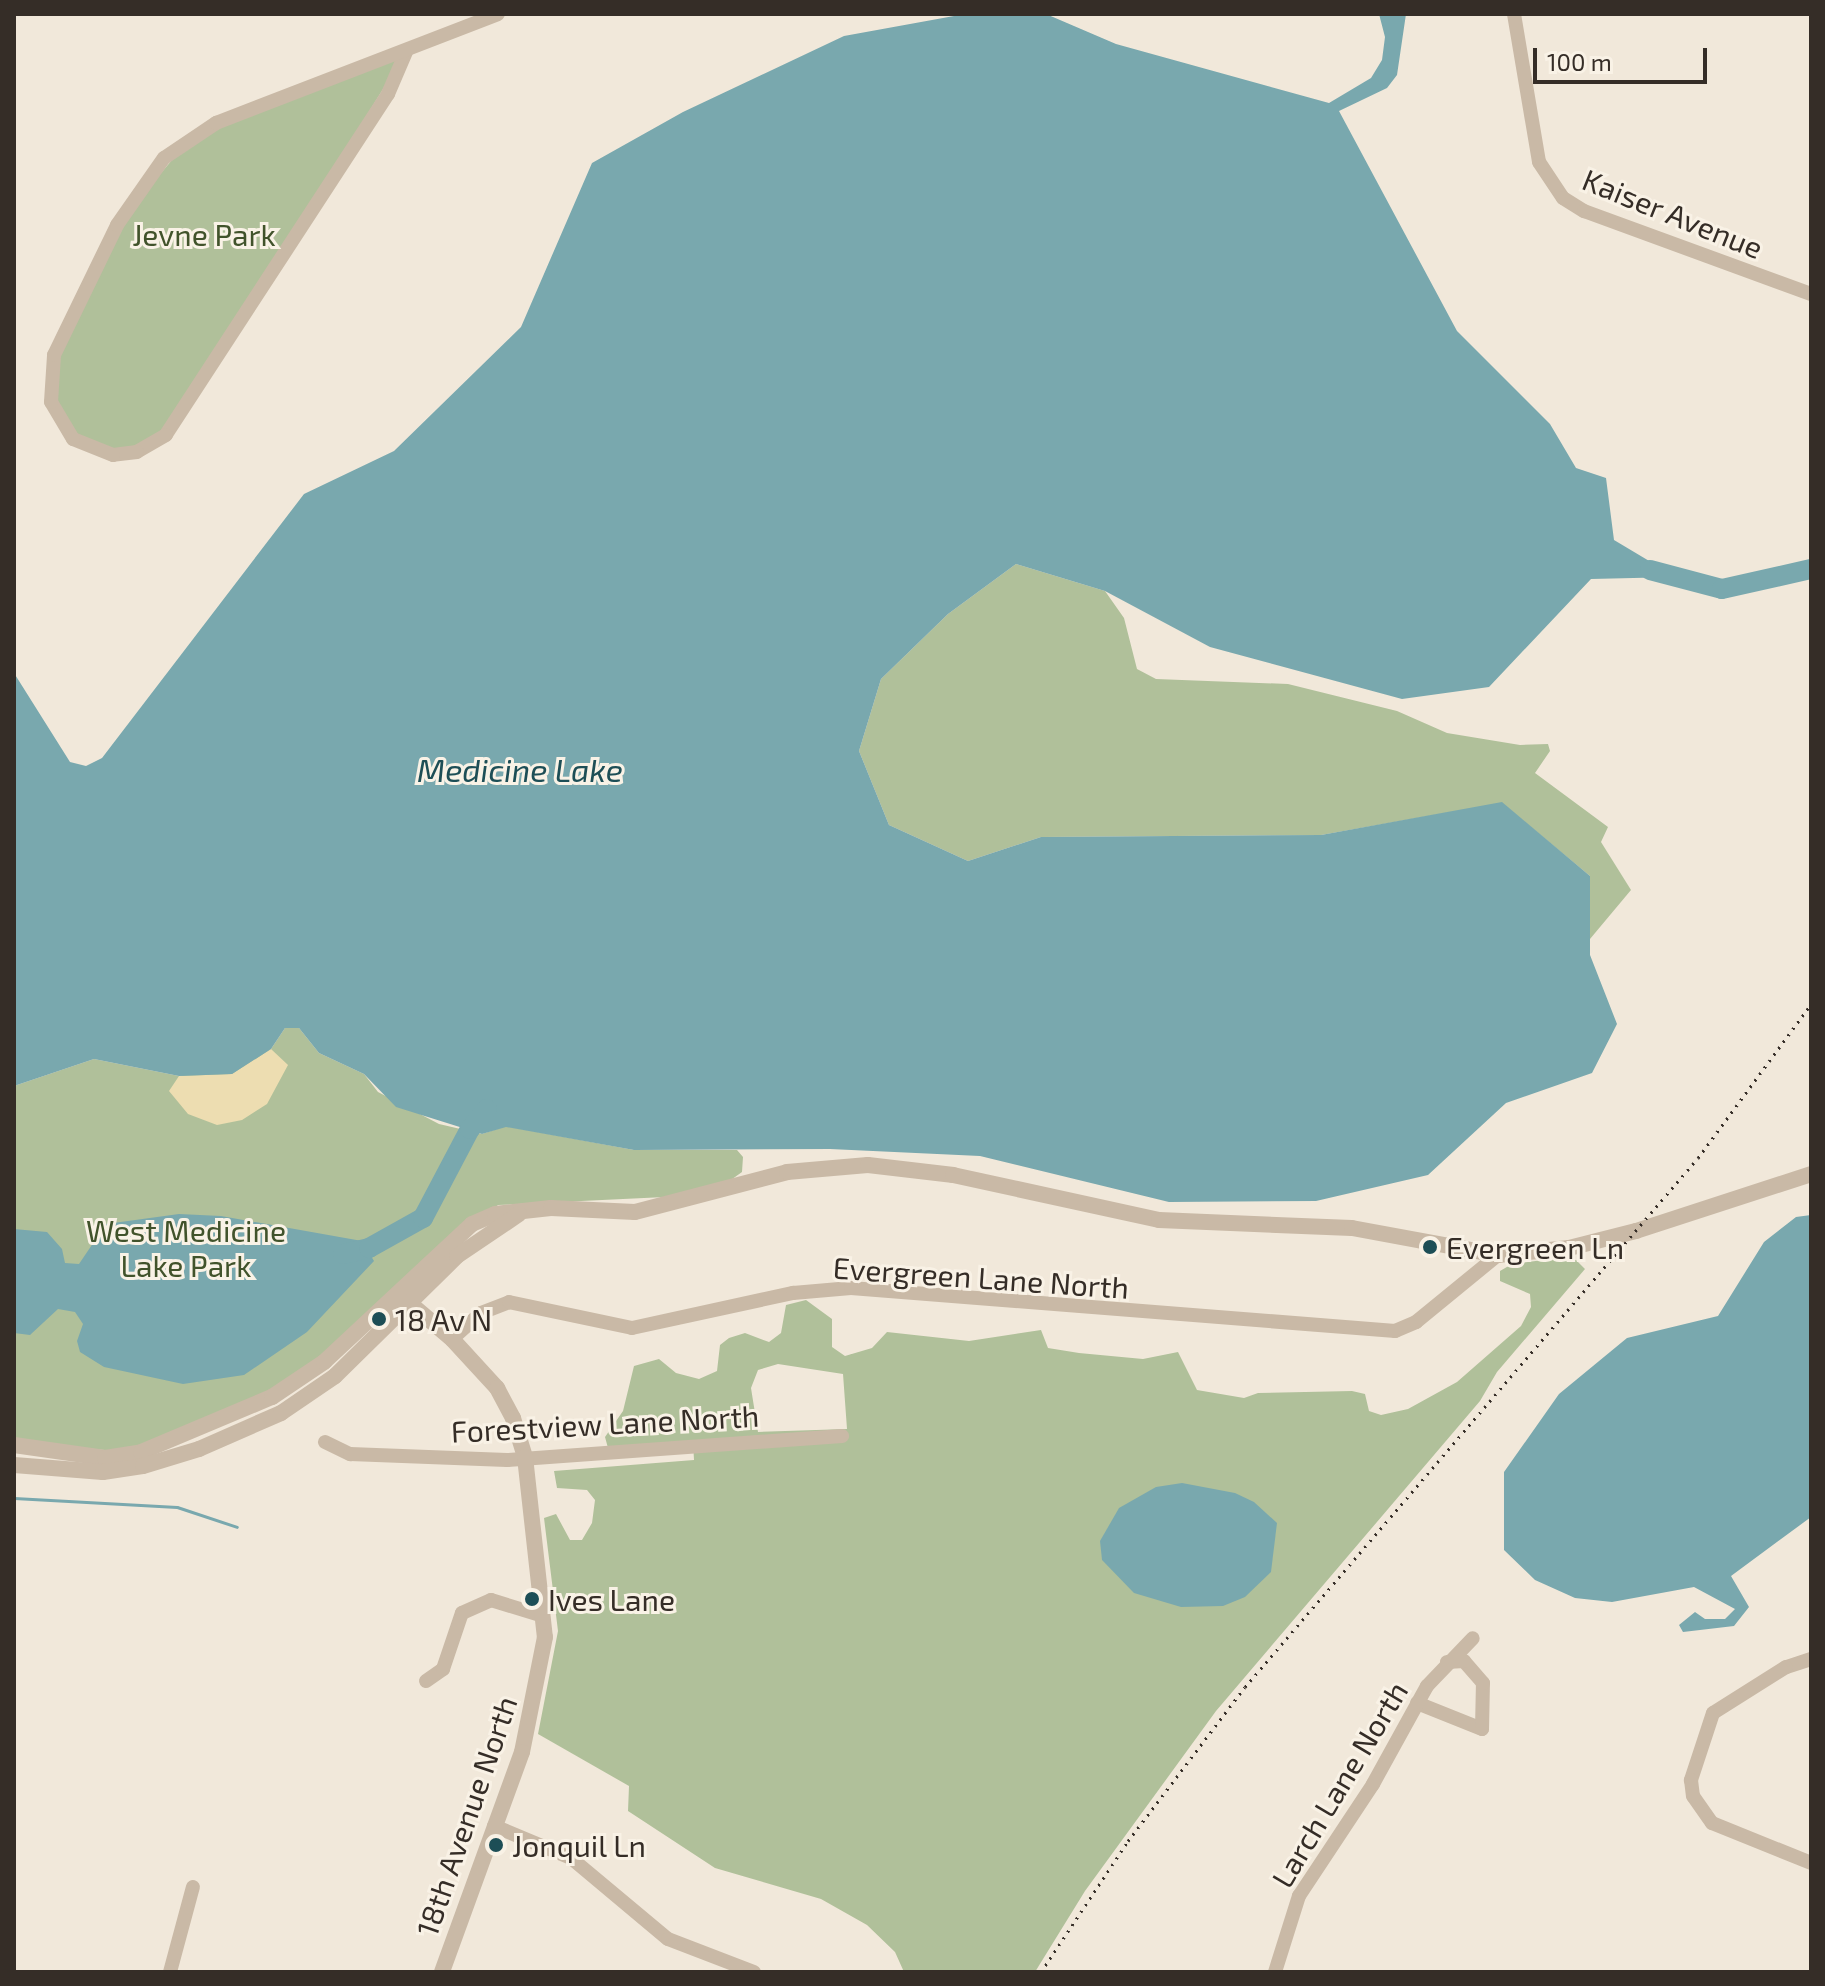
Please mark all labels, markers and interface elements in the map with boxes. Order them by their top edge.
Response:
scale bar [1537,32,1711,82]
text: 100 m [1547,47,1612,76]
street label: Kaiser Avenue [1577,160,1769,266]
park label: Jevne Park [132,216,276,252]
water label: Medicine Lake [417,750,623,788]
park label: West Medicine Lake Park [86,1212,286,1282]
place label: Evergreen Ln [1446,1229,1624,1265]
marker: Evergreen Ln [1421,1238,1439,1256]
street label: Evergreen Lane North [832,1249,1130,1305]
place label: 18 Av N [395,1301,494,1337]
marker: 18 Av N [370,1310,388,1328]
street label: Forestview Lane North [450,1397,760,1449]
place label: Ives Lane [548,1581,675,1617]
marker: Ives Lane [523,1590,541,1608]
street label: Larch Lane North [1263,1675,1415,1893]
street label: 18th Avenue North [408,1691,524,1941]
place label: Jonquil Ln [512,1827,647,1863]
marker: Jonquil Ln [487,1836,505,1854]

